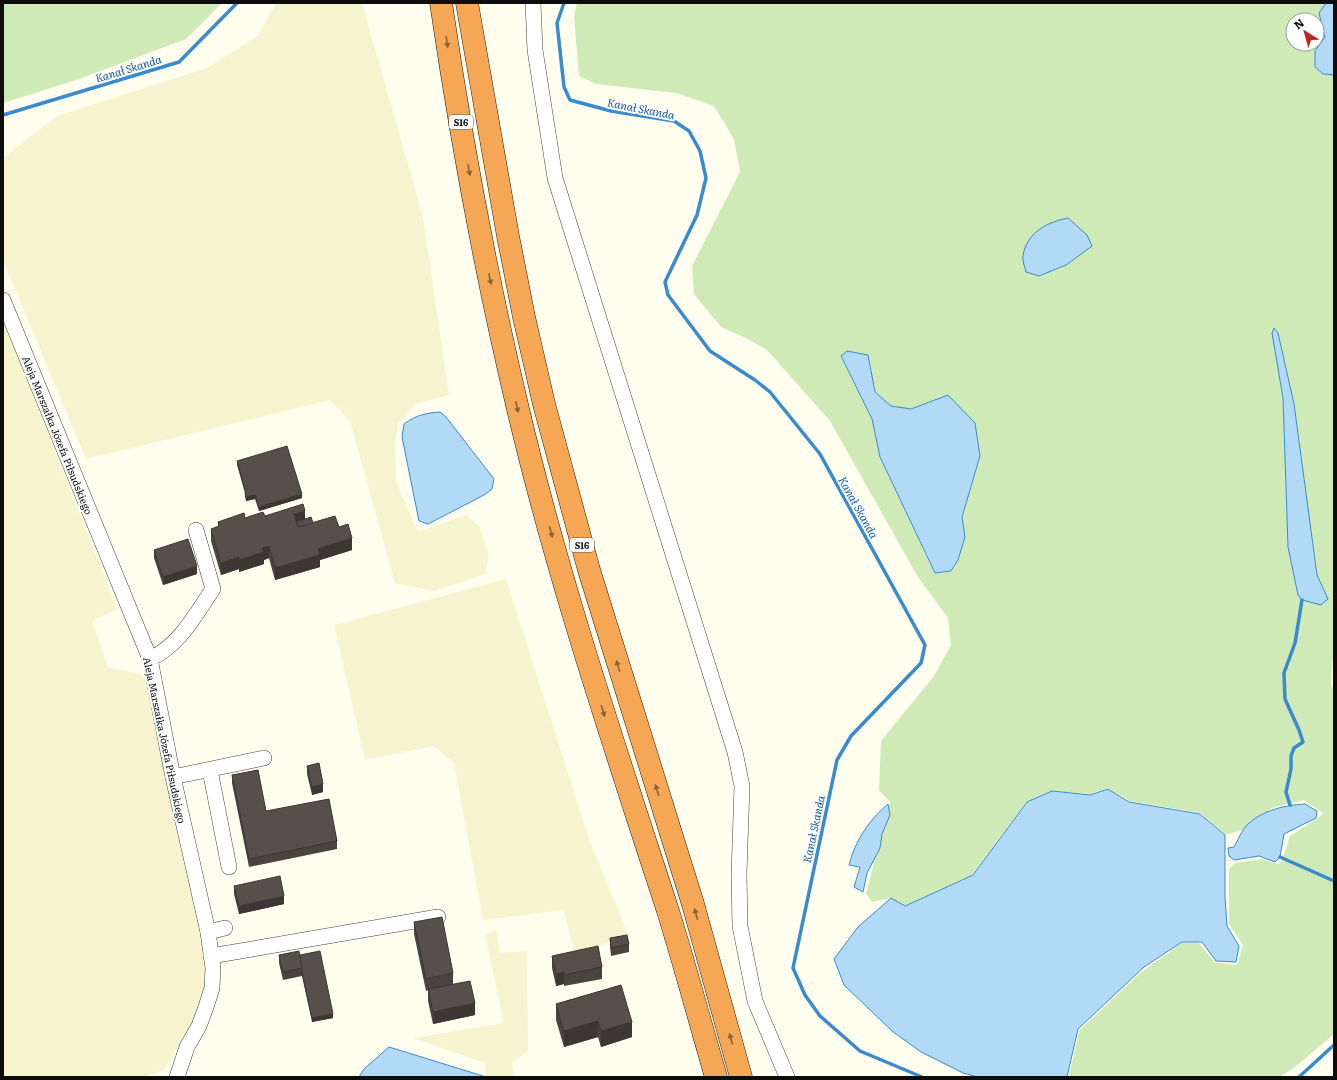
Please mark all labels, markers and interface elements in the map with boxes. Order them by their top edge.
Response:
north arrow [1285,12,1325,52]
text: N [1290,14,1307,32]
one-way arrow [444,36,450,48]
water label: Kanał Skanda [93,50,164,86]
water label: Kanał Skanda [606,94,677,123]
road number: S16 [449,115,473,129]
one-way arrow [466,164,472,176]
one-way arrow [488,273,494,286]
street label: Aleja Marszałka Józefa Piłsudskiego [19,354,97,517]
one-way arrow [515,400,521,413]
water label: Kanał Skanda [835,473,883,541]
one-way arrow [548,526,554,538]
road number: S16 [570,538,594,552]
street label: Aleja Marszałka Józefa Piłsudskiego [140,655,190,825]
one-way arrow [615,660,621,672]
one-way arrow [600,705,606,717]
one-way arrow [654,784,660,796]
water label: Kanał Skanda [798,793,828,864]
one-way arrow [693,908,699,920]
one-way arrow [728,1033,734,1045]

